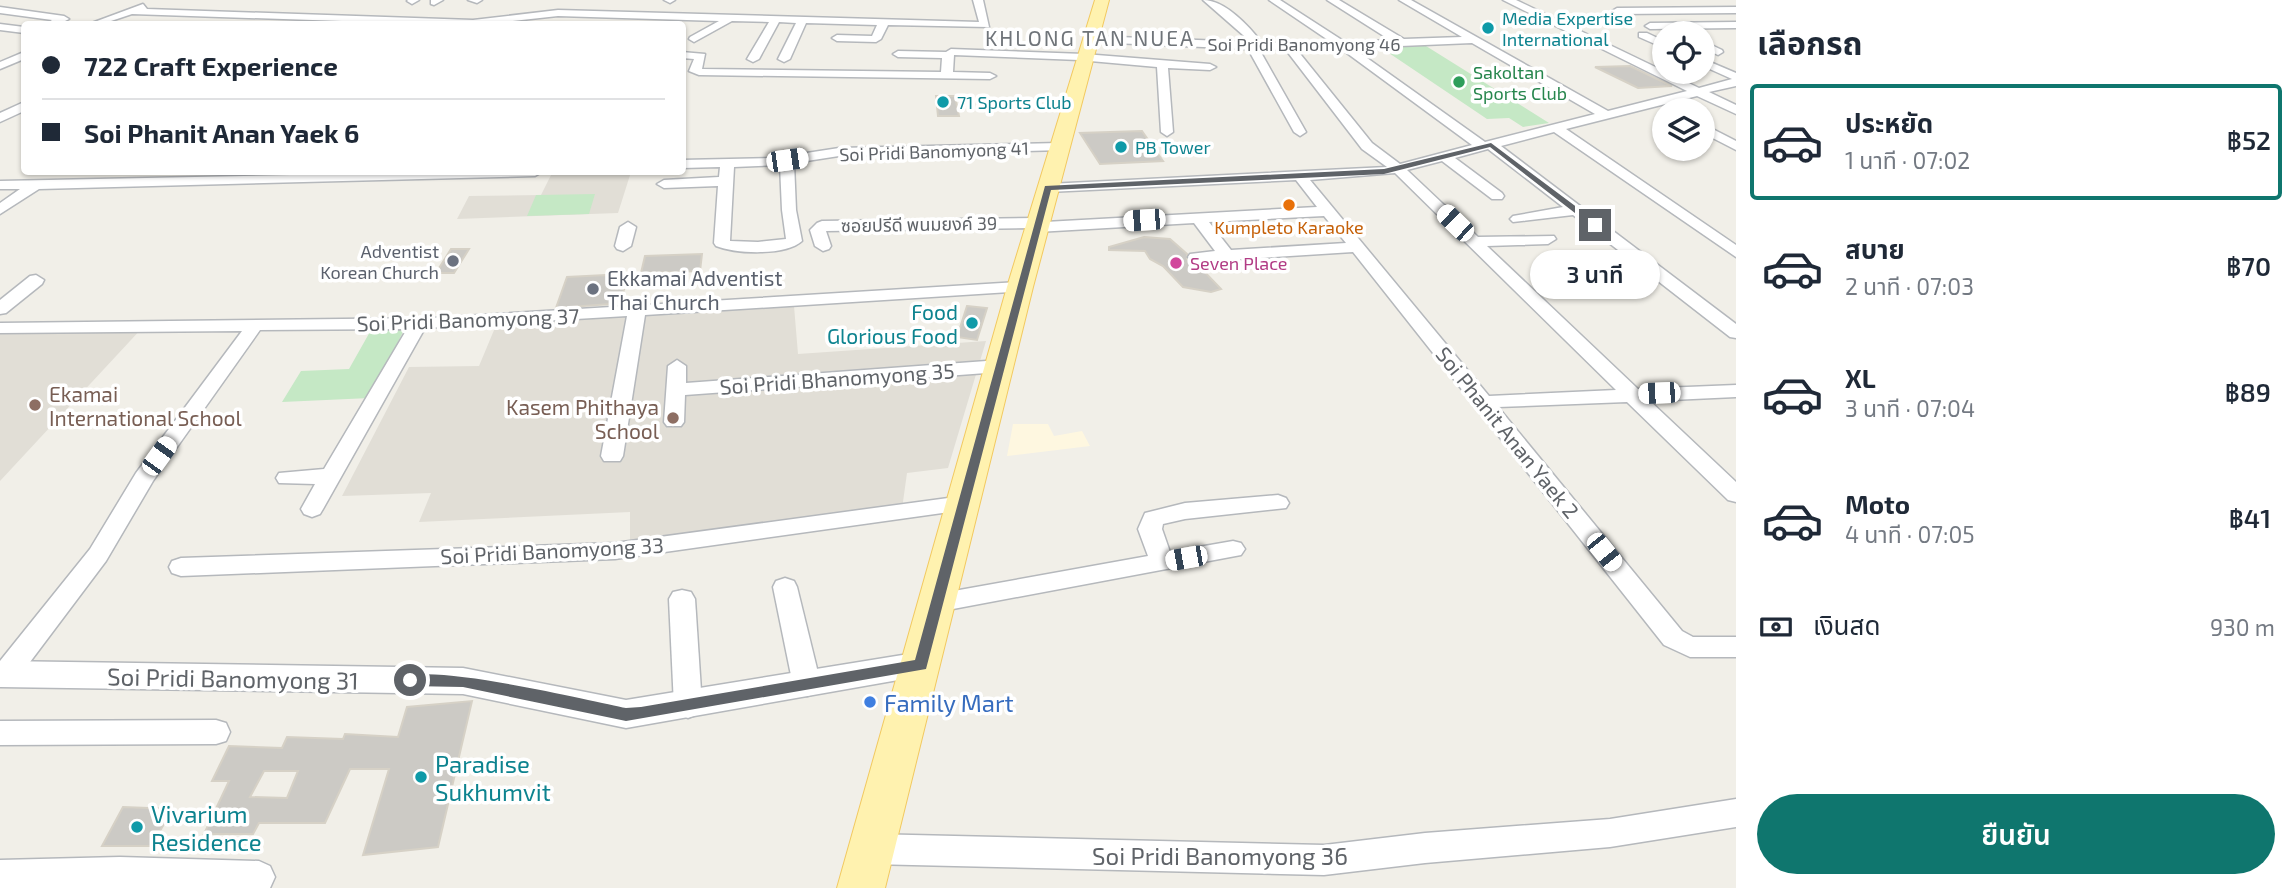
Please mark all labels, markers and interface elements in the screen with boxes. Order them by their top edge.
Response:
place label: Media Expertise International [1502,7,1633,50]
marker: Media Expertise International [1480,20,1496,36]
map controls [1652,21,1715,161]
button: locate [1652,21,1715,84]
text: เลือกรถ [1757,23,1862,61]
district label: KHLONG TAN NUEA [985,25,1195,50]
street label: Soi Pridi Banomyong 46 [1208,33,1400,55]
text: 722 Craft Experience [84,50,338,81]
place label: Sakoltan Sports Club [1473,61,1567,104]
marker: Sakoltan Sports Club [1451,74,1467,90]
place label: 71 Sports Club [957,91,1072,113]
marker: 71 Sports Club [935,94,951,110]
button: layers [1652,98,1715,161]
text: ประหยัด [1845,107,1933,138]
icon: car [1761,111,1824,174]
text: Soi Phanit Anan Yaek 6 [84,117,359,148]
text: ฿52 [2227,124,2271,155]
place label: PB Tower [1135,136,1211,158]
street label: Soi Pridi Banomyong 41 [839,137,1029,165]
marker: PB Tower [1113,139,1129,155]
text: 1 นาที · 07:02 [1845,146,1970,174]
car [765,147,810,173]
marker: Kumpleto Karaoke [1281,197,1297,213]
car [1433,201,1478,245]
car [1123,208,1166,232]
route end [1579,209,1611,241]
street label: ซอยปรีดี พนมยงค์ 39 [841,212,997,236]
place label: Kumpleto Karaoke [1214,216,1364,238]
text: สบาย [1845,233,1905,264]
icon: car [1761,237,1824,300]
place label: Adventist Korean Church [320,240,439,283]
callout: 3 นาที [1530,250,1660,298]
text: ฿70 [2226,250,2271,281]
place label: Seven Place [1190,252,1287,274]
marker: Adventist Korean Church [445,253,461,269]
marker: Seven Place [1168,255,1184,271]
text: 3 นาที [1567,260,1623,288]
place label: Ekkamai Adventist Thai Church [607,265,782,314]
text: 2 นาที · 07:03 [1845,272,1974,300]
marker: Ekkamai Adventist Thai Church [585,281,601,297]
place label: Food Glorious Food [827,299,958,348]
street label: Soi Pridi Banomyong 37 [356,303,580,335]
marker: Food Glorious Food [964,315,980,331]
street label: Soi Phanit Anan Yaek 2 [1431,341,1585,523]
street label: Soi Pridi Bhanomyong 35 [719,357,955,399]
text: XL [1845,362,1876,393]
icon: car [1761,363,1824,426]
text: ฿89 [2225,376,2271,407]
place label: Ekamai International School [49,381,243,430]
car [1638,382,1681,404]
place label: Kasem Phithaya School [506,394,660,443]
text: 3 นาที · 07:04 [1845,394,1975,422]
marker: Ekamai International School [27,397,43,413]
marker: Kasem Phithaya School [665,410,681,426]
car [139,433,180,479]
text: Moto [1845,488,1910,519]
icon: car [1761,489,1824,552]
text: ฿41 [2229,502,2271,533]
text: 4 นาที · 07:05 [1845,520,1975,548]
car [1583,529,1626,575]
street label: Soi Pridi Banomyong 33 [440,532,664,568]
car [1164,544,1209,572]
icon: cash [1757,608,1795,646]
text: เงินสด [1813,609,1880,640]
text: 930 m [2210,613,2275,641]
street label: Soi Pridi Banomyong 31 [107,661,359,695]
route start [394,664,426,696]
place label: Family Mart [884,688,1014,717]
marker: Family Mart [862,694,878,710]
place label: Paradise Sukhumvit [435,749,551,806]
marker: Paradise Sukhumvit [413,769,429,785]
button: ยืนยัน [1757,794,2275,874]
place label: Vivarium Residence [151,799,262,856]
marker: Vivarium Residence [129,819,145,835]
street label: Soi Pridi Banomyong 36 [1092,841,1348,870]

